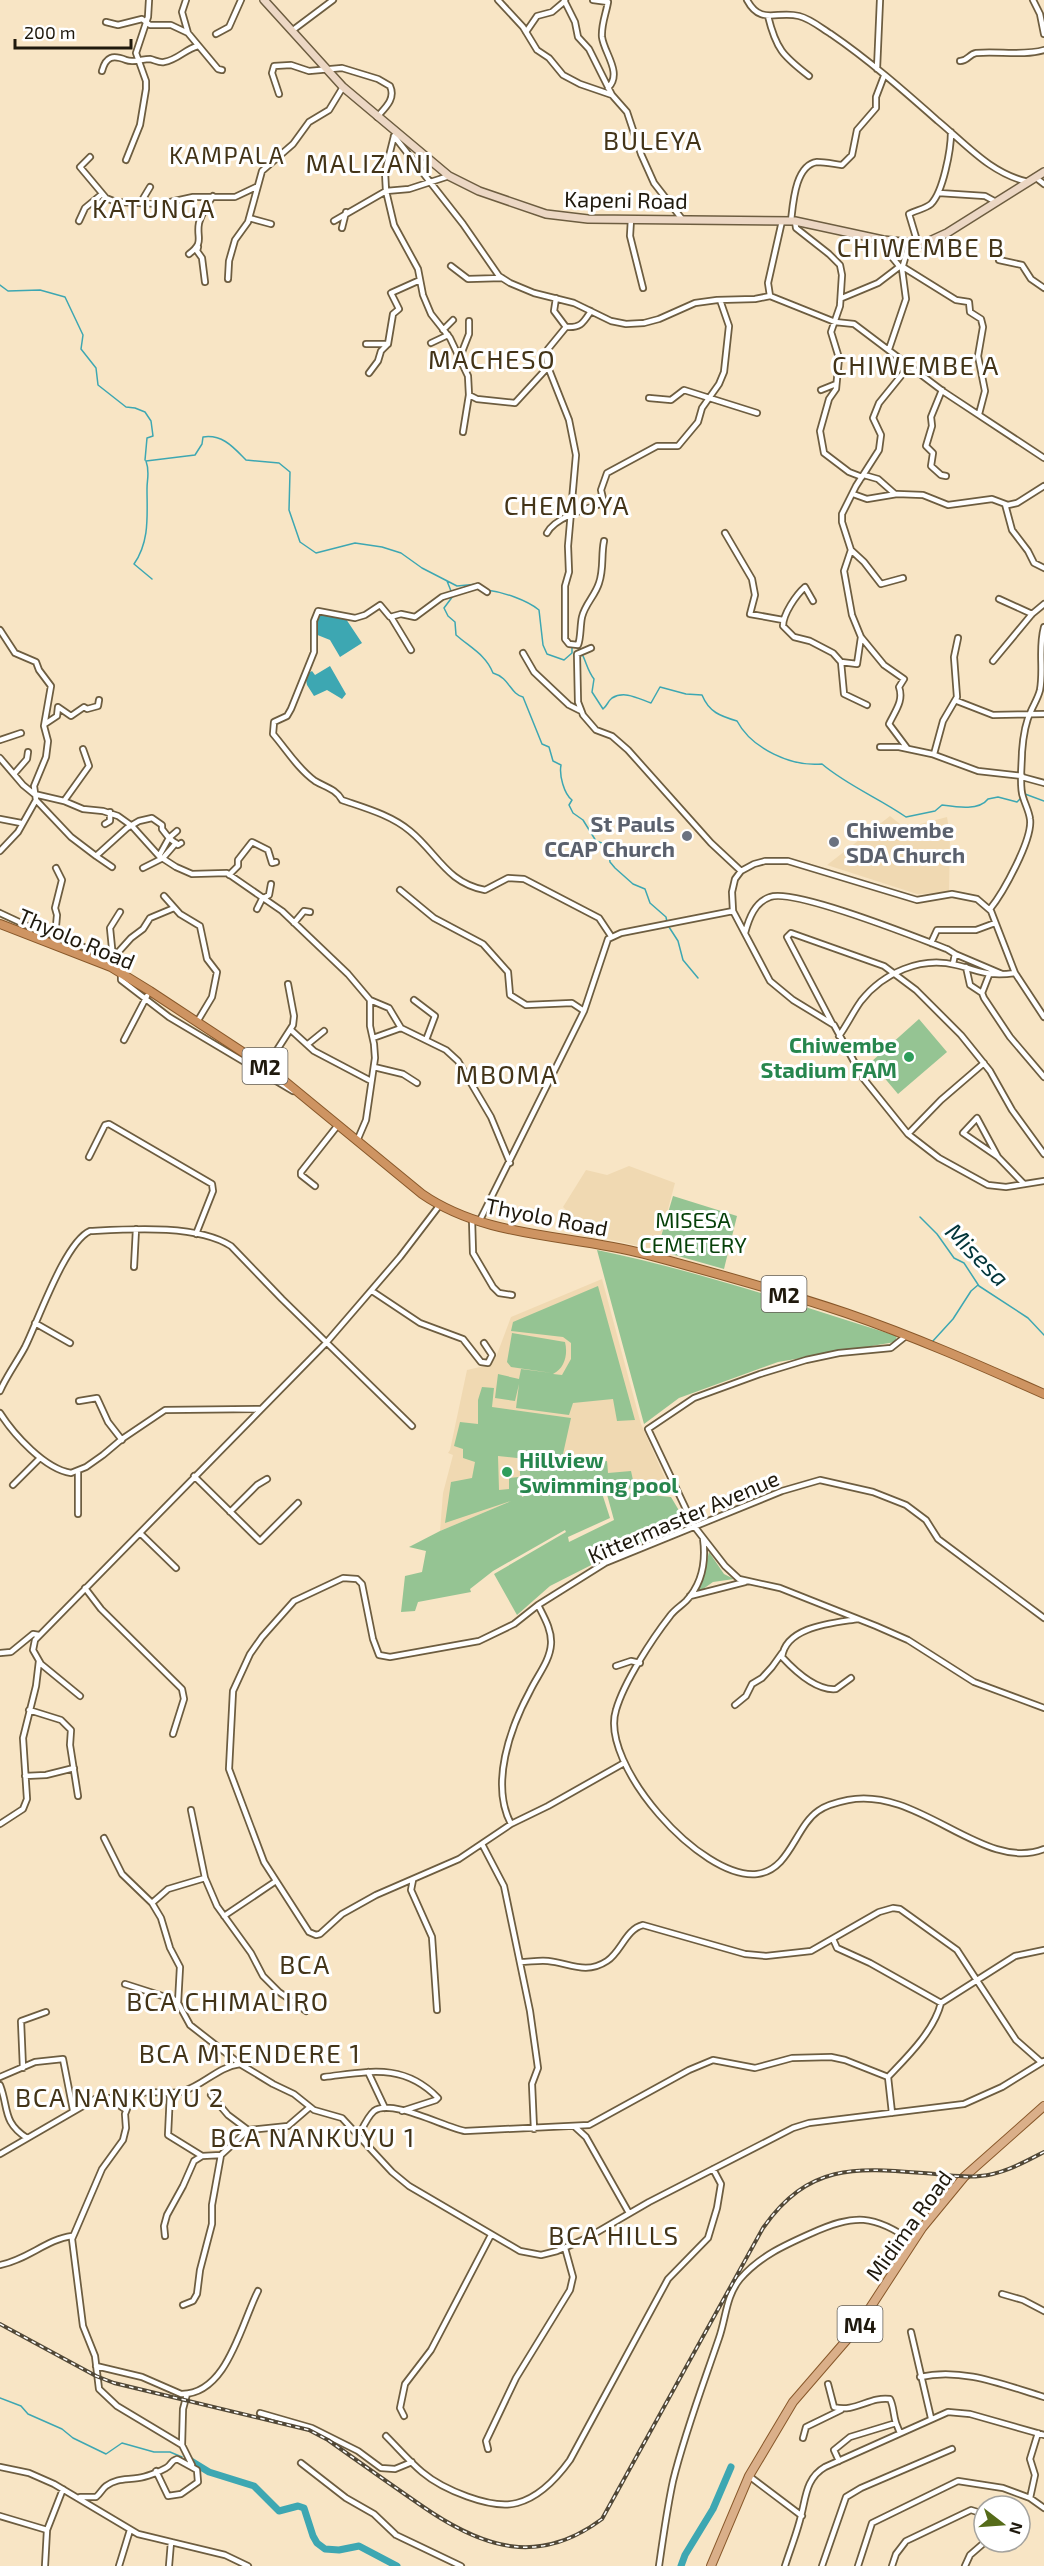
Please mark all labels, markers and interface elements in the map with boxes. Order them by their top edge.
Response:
scale bar [15,12,130,50]
text: 200 m [24,21,76,43]
district label: BULEYA [603,124,703,155]
district label: KAMPALA [169,140,285,169]
district label: MALIZANI [305,147,433,178]
street label: Kapeni Road [564,185,688,213]
district label: KATUNGA [92,192,216,223]
district label: CHIWEMBE B [837,231,1005,262]
district label: MACHESO [428,343,556,374]
district label: CHIWEMBE A [832,349,1000,380]
district label: CHEMOYA [504,489,630,520]
place label: St Pauls CCAP Church [544,810,675,861]
place label: Chiwembe SDA Church [846,816,965,867]
marker: St Pauls CCAP Church [680,829,694,843]
marker: Chiwembe SDA Church [827,835,841,849]
street label: Thyolo Road [15,902,139,974]
place label: Chiwembe Stadium FAM [760,1031,897,1082]
road number: M2 [242,1048,288,1084]
marker: Chiwembe Stadium FAM [902,1050,916,1064]
district label: MBOMA [456,1058,558,1089]
street label: Thyolo Road [484,1191,610,1241]
park label: MISESA CEMETERY [639,1206,747,1257]
water label: Misesa [940,1216,1016,1292]
road number: M2 [762,1276,806,1312]
place label: Hillview Swimming pool [519,1446,679,1497]
street label: Kittermaster Avenue [584,1464,782,1568]
marker: Hillview Swimming pool [500,1465,514,1479]
district label: BCA [279,1948,331,1979]
district label: BCA CHIMALIRO [126,1985,330,2016]
district label: BCA MTENDERE 1 [139,2037,361,2068]
district label: BCA NANKUYU 2 [15,2081,225,2112]
district label: BCA NANKUYU 1 [210,2121,416,2152]
street label: Midima Road [859,2165,957,2285]
district label: BCA HILLS [548,2219,680,2250]
road number: M4 [838,2306,882,2342]
north arrow [972,2494,1032,2554]
text: N [1006,2520,1028,2537]

